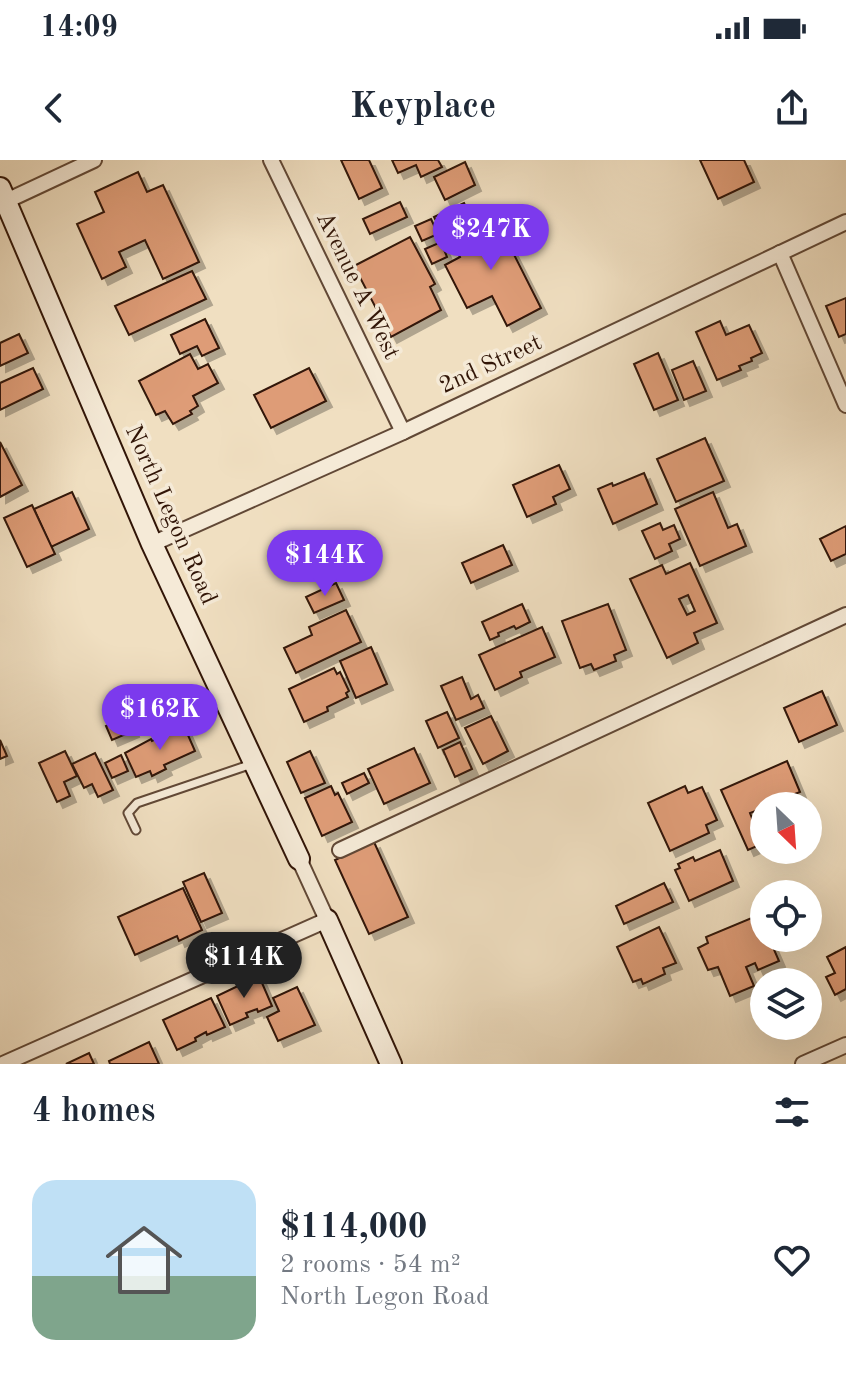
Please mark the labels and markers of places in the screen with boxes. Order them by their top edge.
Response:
pin: $247K [435,204,547,272]
pin: $144K [269,530,381,598]
pin: $162K [104,684,216,752]
pin: $114K [188,932,300,1000]

